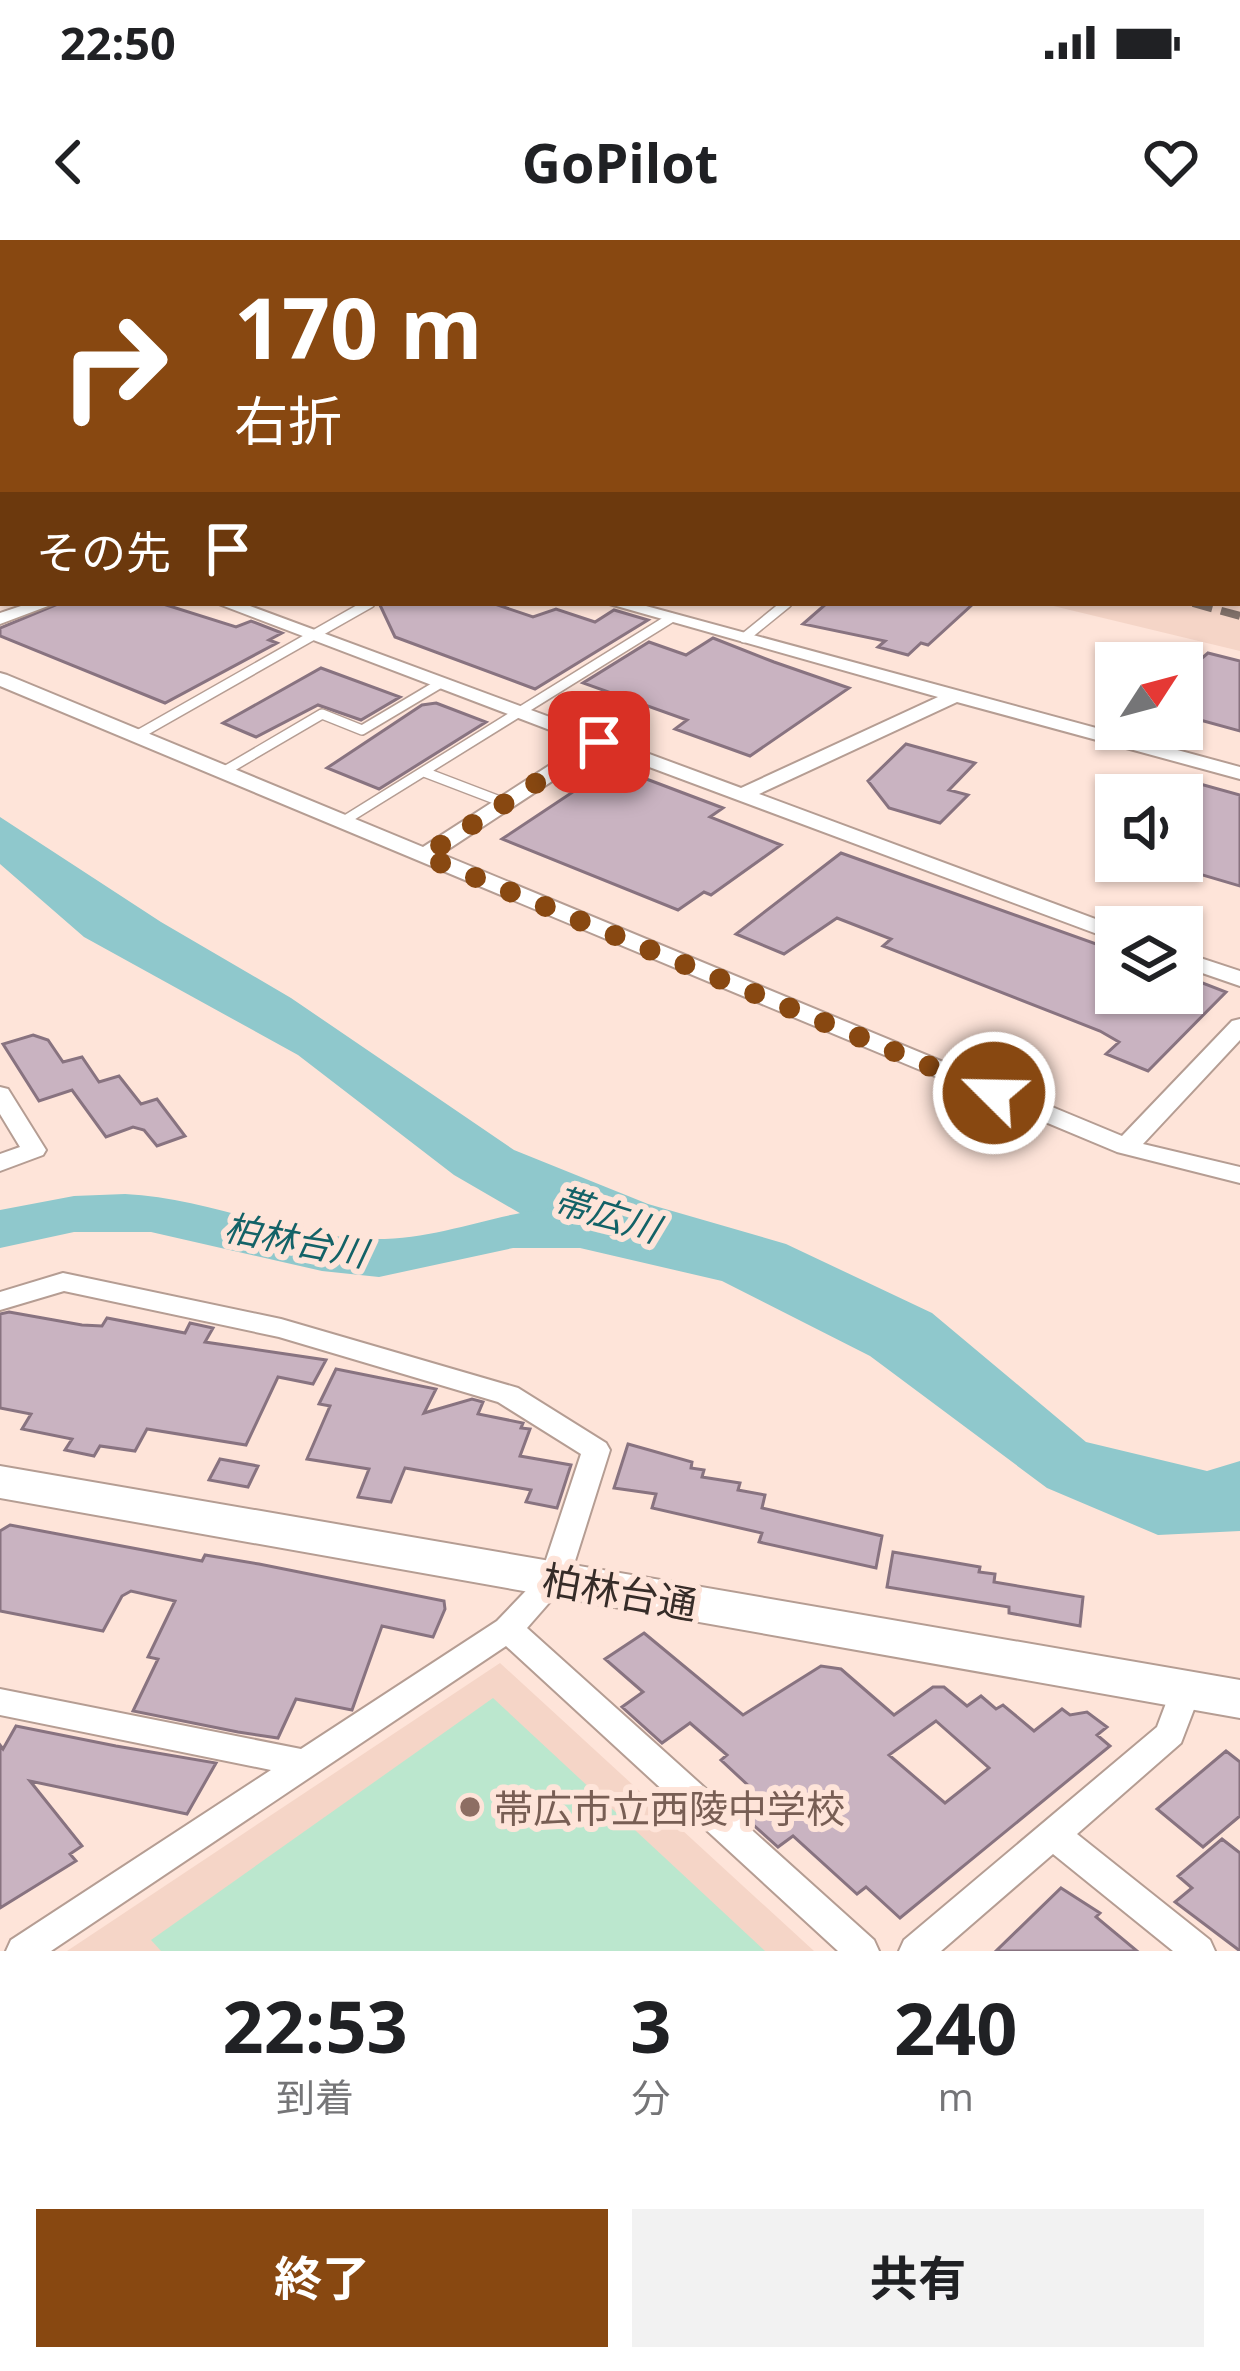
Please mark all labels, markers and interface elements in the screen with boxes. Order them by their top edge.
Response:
text: 22:50 [60,12,176,73]
text: GoPilot [522,125,718,199]
icon: back [36,129,102,195]
icon: heart [1138,129,1204,195]
text: 170 m [234,269,482,384]
icon: right [36,288,192,444]
text: 右折 [234,383,342,457]
icon: arrive [195,516,261,582]
text: その先 [36,521,171,582]
north arrow [1095,642,1203,750]
map controls [1095,642,1203,1014]
pin [548,691,650,793]
icon: arrive [566,709,632,775]
button: sound [1095,774,1203,882]
button: layers [1095,906,1203,1014]
position arrow [931,1030,1057,1156]
water label: 帯広川 [548,1175,670,1254]
water label: 柏林台川 [221,1202,375,1279]
street label: 柏林台通 [539,1551,701,1631]
place label: 帯広市立西陵中学校 [494,1781,845,1834]
marker: 帯広市立西陵中学校 [457,1794,483,1820]
text: 22:53 [223,1976,408,2074]
text: 3 [630,1976,671,2074]
text: 240 [894,1978,1017,2076]
text: m [938,2069,974,2122]
text: 到着 [276,2070,354,2123]
text: 分 [631,2070,670,2123]
button: 終了 [36,2209,608,2347]
button: 共有 [632,2209,1204,2347]

